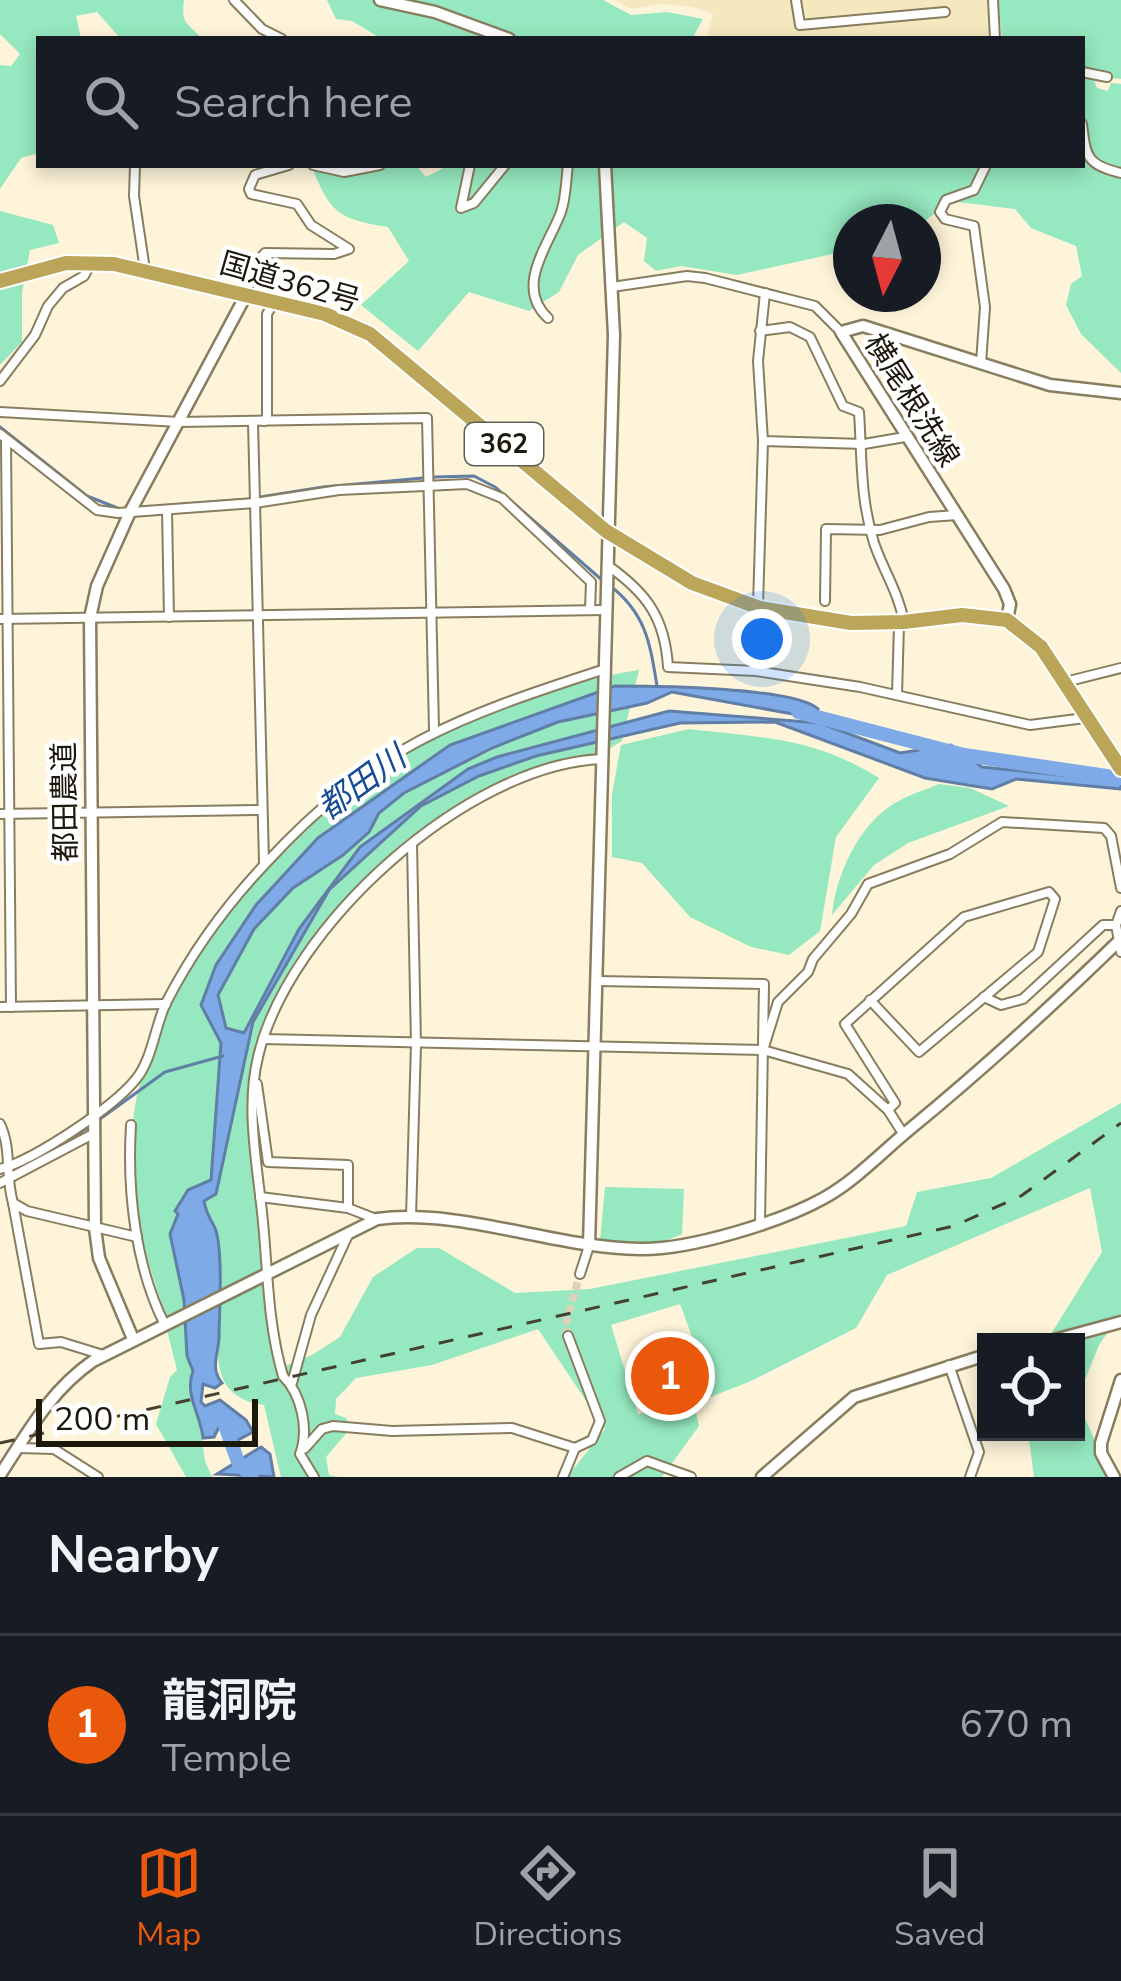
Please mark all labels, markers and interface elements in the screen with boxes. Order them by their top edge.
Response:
search box [36,36,1085,168]
icon: search [78,69,144,135]
text: Search here [174,72,413,133]
north arrow [833,204,941,312]
street label: 国道362号 [215,243,365,322]
street label: 横尾根洗線 [854,326,969,475]
road number: 362 [465,423,543,465]
your location [732,609,792,669]
water label: 都田川 [309,734,418,831]
street label: 都田農道 [44,742,87,862]
pin: 1 [631,1331,709,1421]
map controls [977,1333,1085,1441]
button: locate [977,1333,1085,1441]
scale bar [36,1393,258,1446]
text: 200 m [54,1397,150,1442]
text: Nearby [48,1520,219,1590]
text: 龍洞院 [162,1671,297,1732]
text: 1 [75,1698,99,1751]
text: 670 m [959,1698,1073,1751]
text: Temple [162,1732,291,1785]
tab: Map [136,1840,202,1957]
tab: Directions [474,1840,622,1957]
tab: Saved [894,1840,985,1957]

